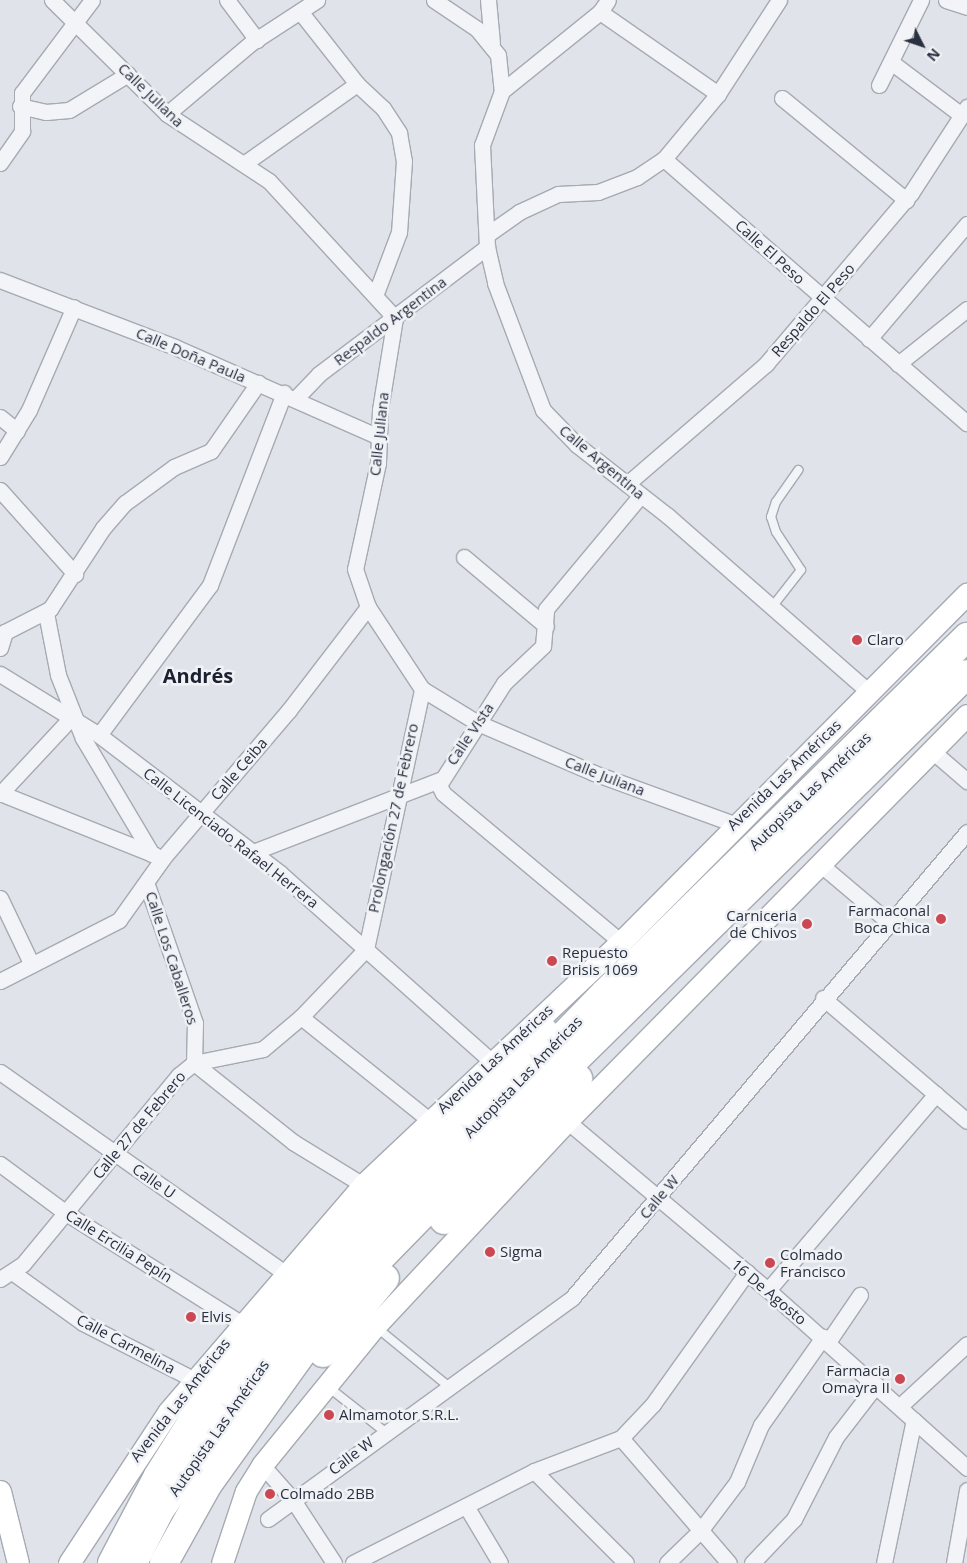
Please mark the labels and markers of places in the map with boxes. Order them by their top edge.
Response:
place label: Claro [867,631,904,649]
marker: Claro [851,634,863,646]
place label: Farmaconal Boca Chica [848,901,930,936]
place label: Carniceria de Chivos [726,906,797,941]
marker: Farmaconal Boca Chica [934,912,948,926]
marker: Carniceria de Chivos [801,918,813,930]
place label: Repuesto Brisis 1069 [562,943,638,978]
marker: Repuesto Brisis 1069 [546,955,558,967]
place label: Sigma [500,1243,542,1261]
place label: Colmado Francisco [780,1245,846,1280]
marker: Sigma [484,1246,496,1258]
marker: Colmado Francisco [764,1257,776,1269]
place label: Elvis [201,1308,232,1326]
marker: Elvis [185,1311,197,1323]
place label: Farmacia Omayra II [822,1361,890,1396]
marker: Farmacia Omayra II [894,1373,906,1385]
place label: Almamotor S.R.L. [339,1406,459,1424]
marker: Almamotor S.R.L. [323,1409,335,1421]
place label: Colmado 2BB [280,1485,375,1503]
marker: Colmado 2BB [264,1488,276,1500]

